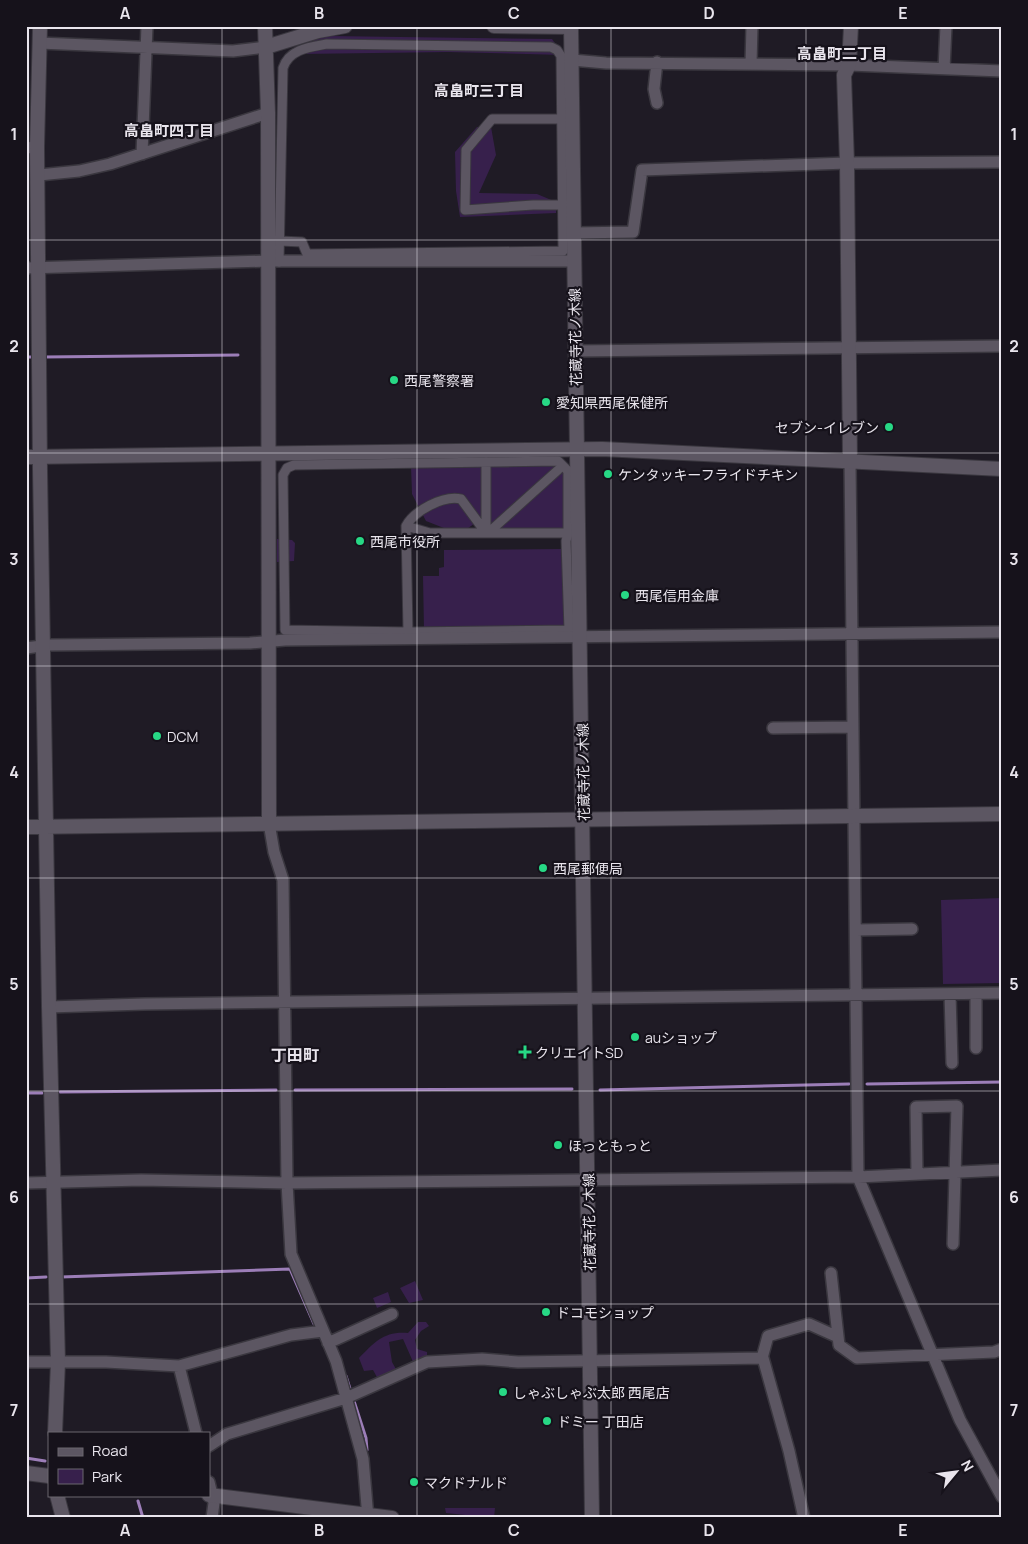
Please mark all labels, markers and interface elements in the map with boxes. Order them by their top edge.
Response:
text: A [120,2,131,24]
text: B [314,2,324,24]
text: C [508,2,520,24]
text: D [703,2,715,24]
text: E [898,2,908,24]
district label: 高畠町二丁目 [797,43,887,64]
district label: 高畠町三丁目 [434,80,524,101]
district label: 高畠町四丁目 [124,120,214,141]
text: 1 [10,123,18,145]
text: 1 [1010,123,1018,145]
street label: 花蔵寺花ノ木線 [565,288,585,386]
text: 2 [9,335,19,357]
text: 2 [1009,335,1019,357]
place label: 西尾警察署 [404,371,474,390]
marker: 西尾警察署 [388,374,400,386]
place label: 愛知県西尾保健所 [556,393,668,412]
marker: 愛知県西尾保健所 [540,396,552,408]
place label: セブン-イレブン [775,418,879,437]
marker: セブン-イレブン [883,421,895,433]
place label: ケンタッキーフライドチキン [618,465,798,484]
marker: ケンタッキーフライドチキン [602,468,614,480]
place label: 西尾市役所 [370,532,440,551]
marker: 西尾市役所 [354,535,366,547]
text: 3 [9,548,19,570]
text: 3 [1009,548,1019,570]
place label: 西尾信用金庫 [635,586,719,605]
marker: 西尾信用金庫 [619,589,631,601]
street label: 花蔵寺花ノ木線 [573,723,593,821]
place label: DCM [167,727,198,746]
marker: DCM [151,730,163,742]
text: 4 [9,761,19,783]
text: 4 [1009,761,1019,783]
place label: 西尾郵便局 [553,859,623,878]
marker: 西尾郵便局 [537,862,549,874]
text: 5 [9,973,19,995]
text: 5 [1009,973,1019,995]
place label: auショップ [645,1028,717,1047]
marker: auショップ [629,1031,641,1043]
place label: クリエイトSD [535,1043,623,1062]
district label: 丁田町 [271,1044,319,1066]
marker: クリエイトSD [519,1046,531,1058]
place label: ほっともっと [568,1136,652,1155]
marker: ほっともっと [552,1139,564,1151]
street label: 花蔵寺花ノ木線 [579,1173,599,1271]
text: 6 [9,1186,19,1208]
text: 6 [1009,1186,1019,1208]
place label: ドコモショップ [556,1303,654,1322]
marker: ドコモショップ [540,1306,552,1318]
place label: しゃぶしゃぶ太郎 西尾店 [513,1383,670,1402]
marker: しゃぶしゃぶ太郎 西尾店 [497,1386,509,1398]
text: 7 [10,1399,18,1421]
text: 7 [1010,1399,1018,1421]
place label: ドミー 丁田店 [557,1412,644,1431]
marker: ドミー 丁田店 [541,1415,553,1427]
legend [48,1432,210,1496]
text: Road [92,1440,128,1461]
north arrow [930,1446,980,1496]
text: N [957,1456,979,1474]
text: Park [92,1466,122,1487]
place label: マクドナルド [424,1473,508,1492]
marker: マクドナルド [408,1476,420,1488]
text: A [120,1519,131,1541]
text: B [314,1519,324,1541]
text: C [508,1519,520,1541]
text: D [703,1519,715,1541]
text: E [898,1519,908,1541]

